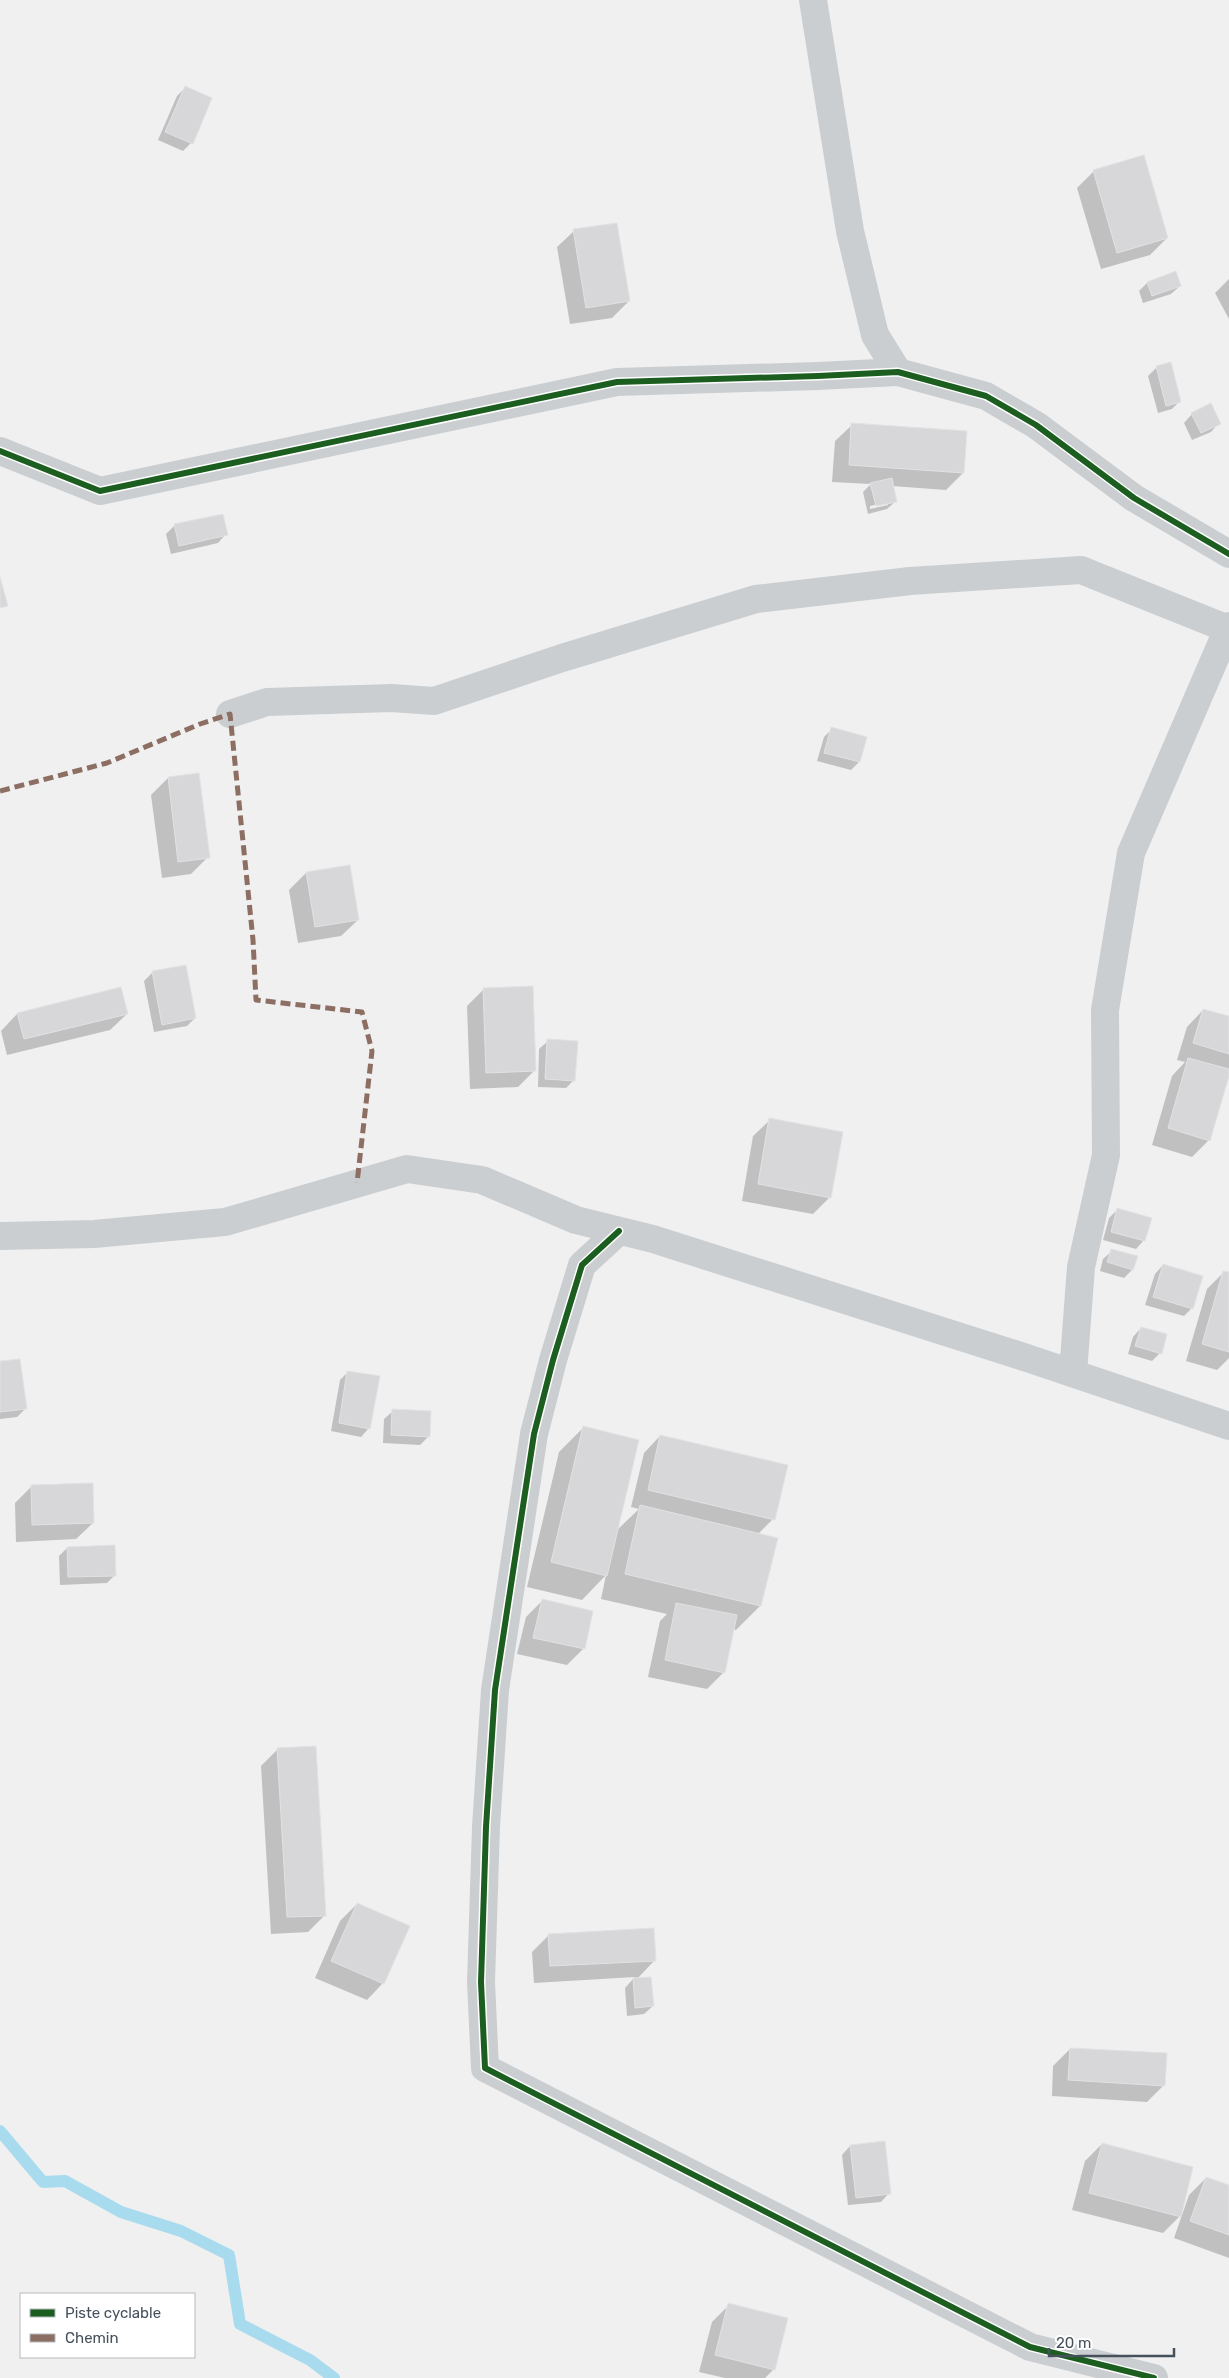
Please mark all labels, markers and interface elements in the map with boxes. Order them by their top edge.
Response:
legend [20,2293,195,2358]
text: Piste cyclable [65,2304,161,2322]
scale bar [1049,2326,1174,2358]
text: Chemin [65,2329,119,2347]
text: 20 m [1056,2334,1091,2352]

